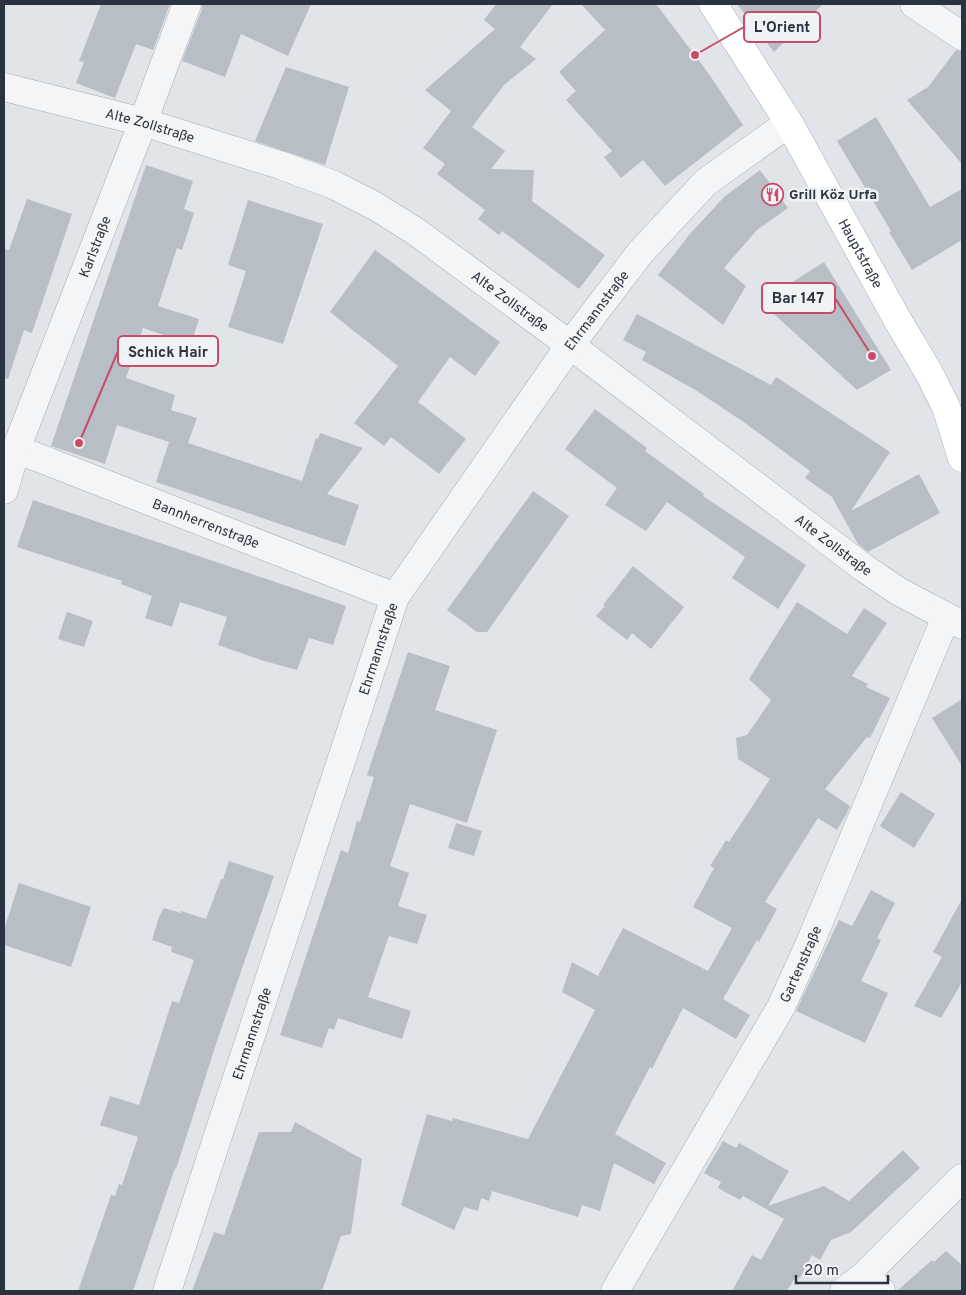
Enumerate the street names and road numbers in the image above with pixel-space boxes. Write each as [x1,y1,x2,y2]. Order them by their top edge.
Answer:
street label: Alte Zollstraße [103,106,196,148]
street label: Karlstraße [76,214,116,280]
street label: Hauptstraße [834,216,885,292]
street label: Alte Zollstraße [467,268,552,336]
street label: Ehrmannstraße [562,268,634,354]
street label: Bannherrenstraße [149,496,262,553]
street label: Alte Zollstraße [791,512,874,581]
street label: Ehrmannstraße [356,601,403,698]
street label: Gartenstraße [777,924,826,1006]
street label: Ehrmannstraße [230,986,276,1082]

